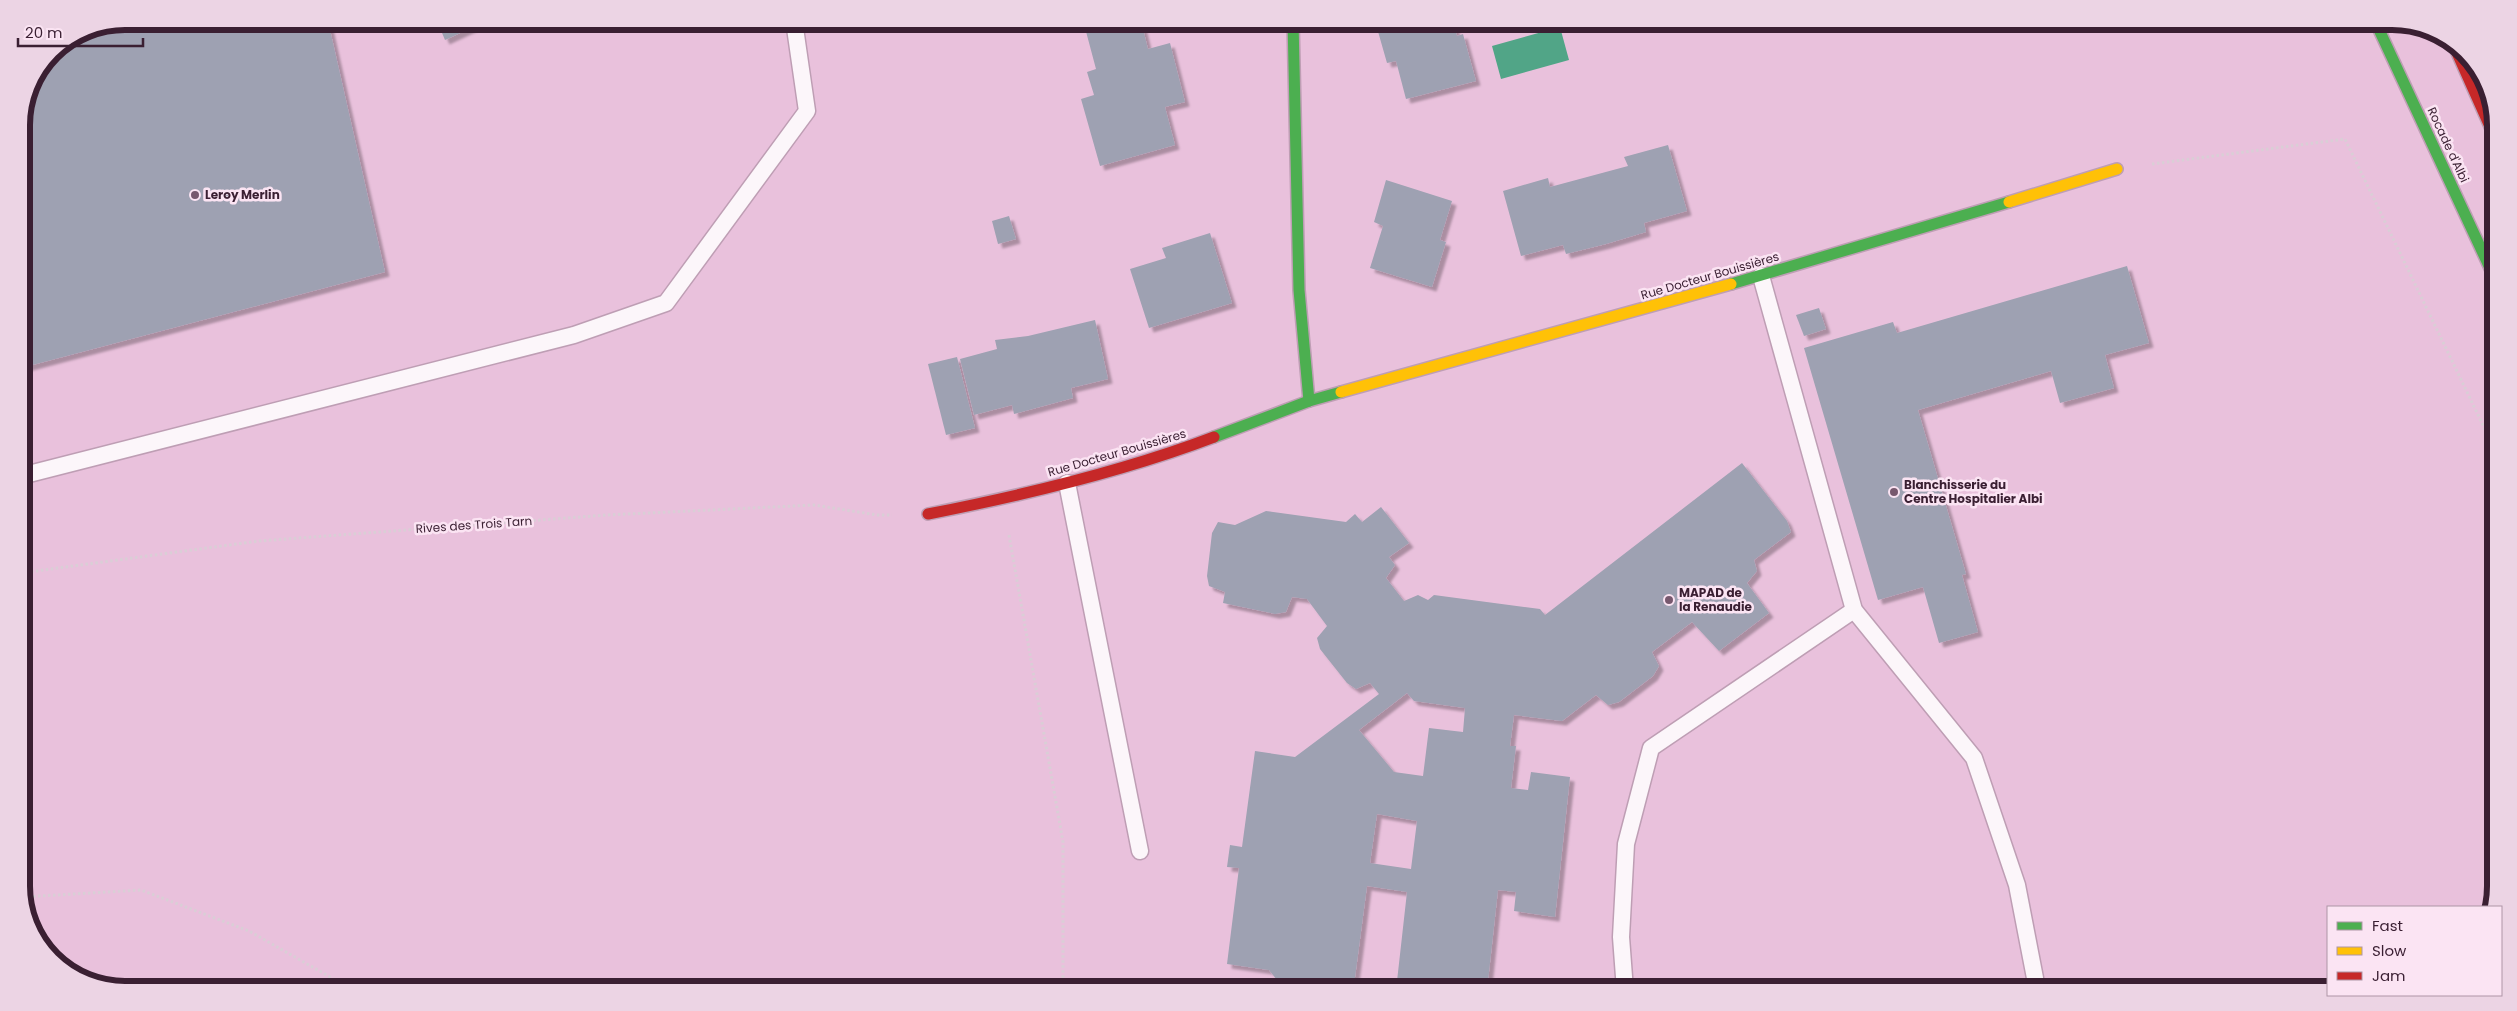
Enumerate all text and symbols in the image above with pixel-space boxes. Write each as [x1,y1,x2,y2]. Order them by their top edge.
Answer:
scale bar [18,15,142,47]
text: 20 m [25,22,63,43]
street label: Rocade d'Albi [2424,104,2473,185]
place label: Leroy Merlin [205,186,280,203]
marker: Leroy Merlin [189,189,201,201]
street label: Rue Docteur Bouissières [1639,248,1781,303]
street label: Rue Docteur Bouissières [1046,425,1188,480]
place label: Blanchisserie du Centre Hospitalier Albi [1904,476,2043,507]
marker: Blanchisserie du Centre Hospitalier Albi [1888,486,1900,498]
street label: Rives des Trois Tarn [415,512,533,537]
place label: MAPAD de la Renaudie [1679,584,1752,615]
marker: MAPAD de la Renaudie [1663,594,1675,606]
legend [2327,906,2502,996]
text: Fast [2372,915,2403,936]
text: Slow [2372,940,2407,961]
text: Jam [2372,965,2406,986]

